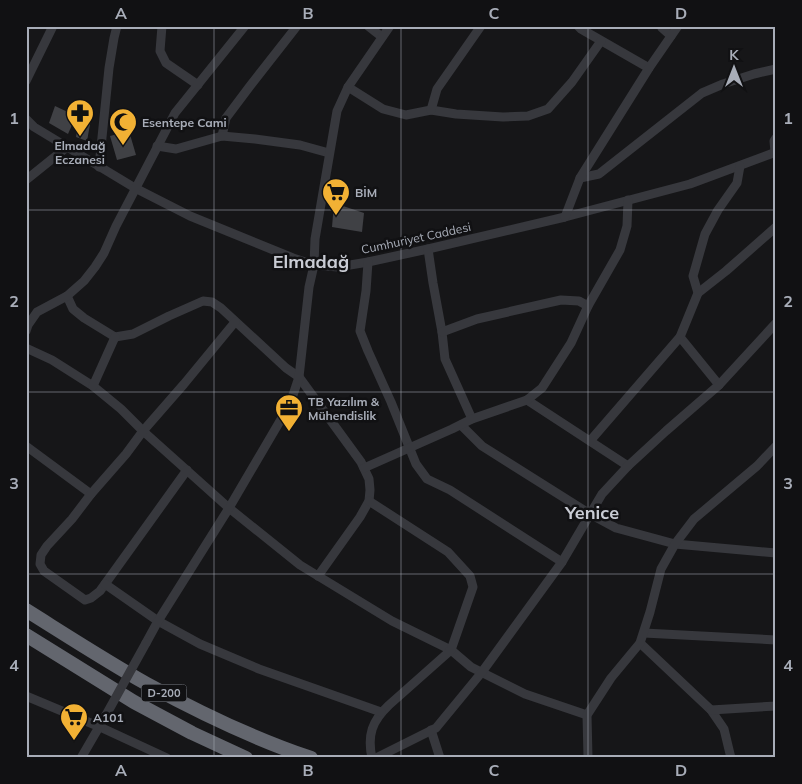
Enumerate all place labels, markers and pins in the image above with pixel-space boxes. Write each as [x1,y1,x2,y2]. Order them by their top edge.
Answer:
pharmacy icon: Elmadağ Eczanesi [65,98,95,137]
mosque icon: Esentepe Cami [108,107,138,146]
place label: Esentepe Cami [142,115,227,130]
place label: Elmadağ Eczanesi [55,138,105,167]
supermarket icon: BİM [321,177,351,216]
place label: BİM [355,185,377,200]
office icon: TB Yazılım & Mühendislik [274,393,304,432]
place label: TB Yazılım & Mühendislik [308,394,380,423]
supermarket icon: A101 [59,702,89,741]
place label: A101 [93,710,124,725]

